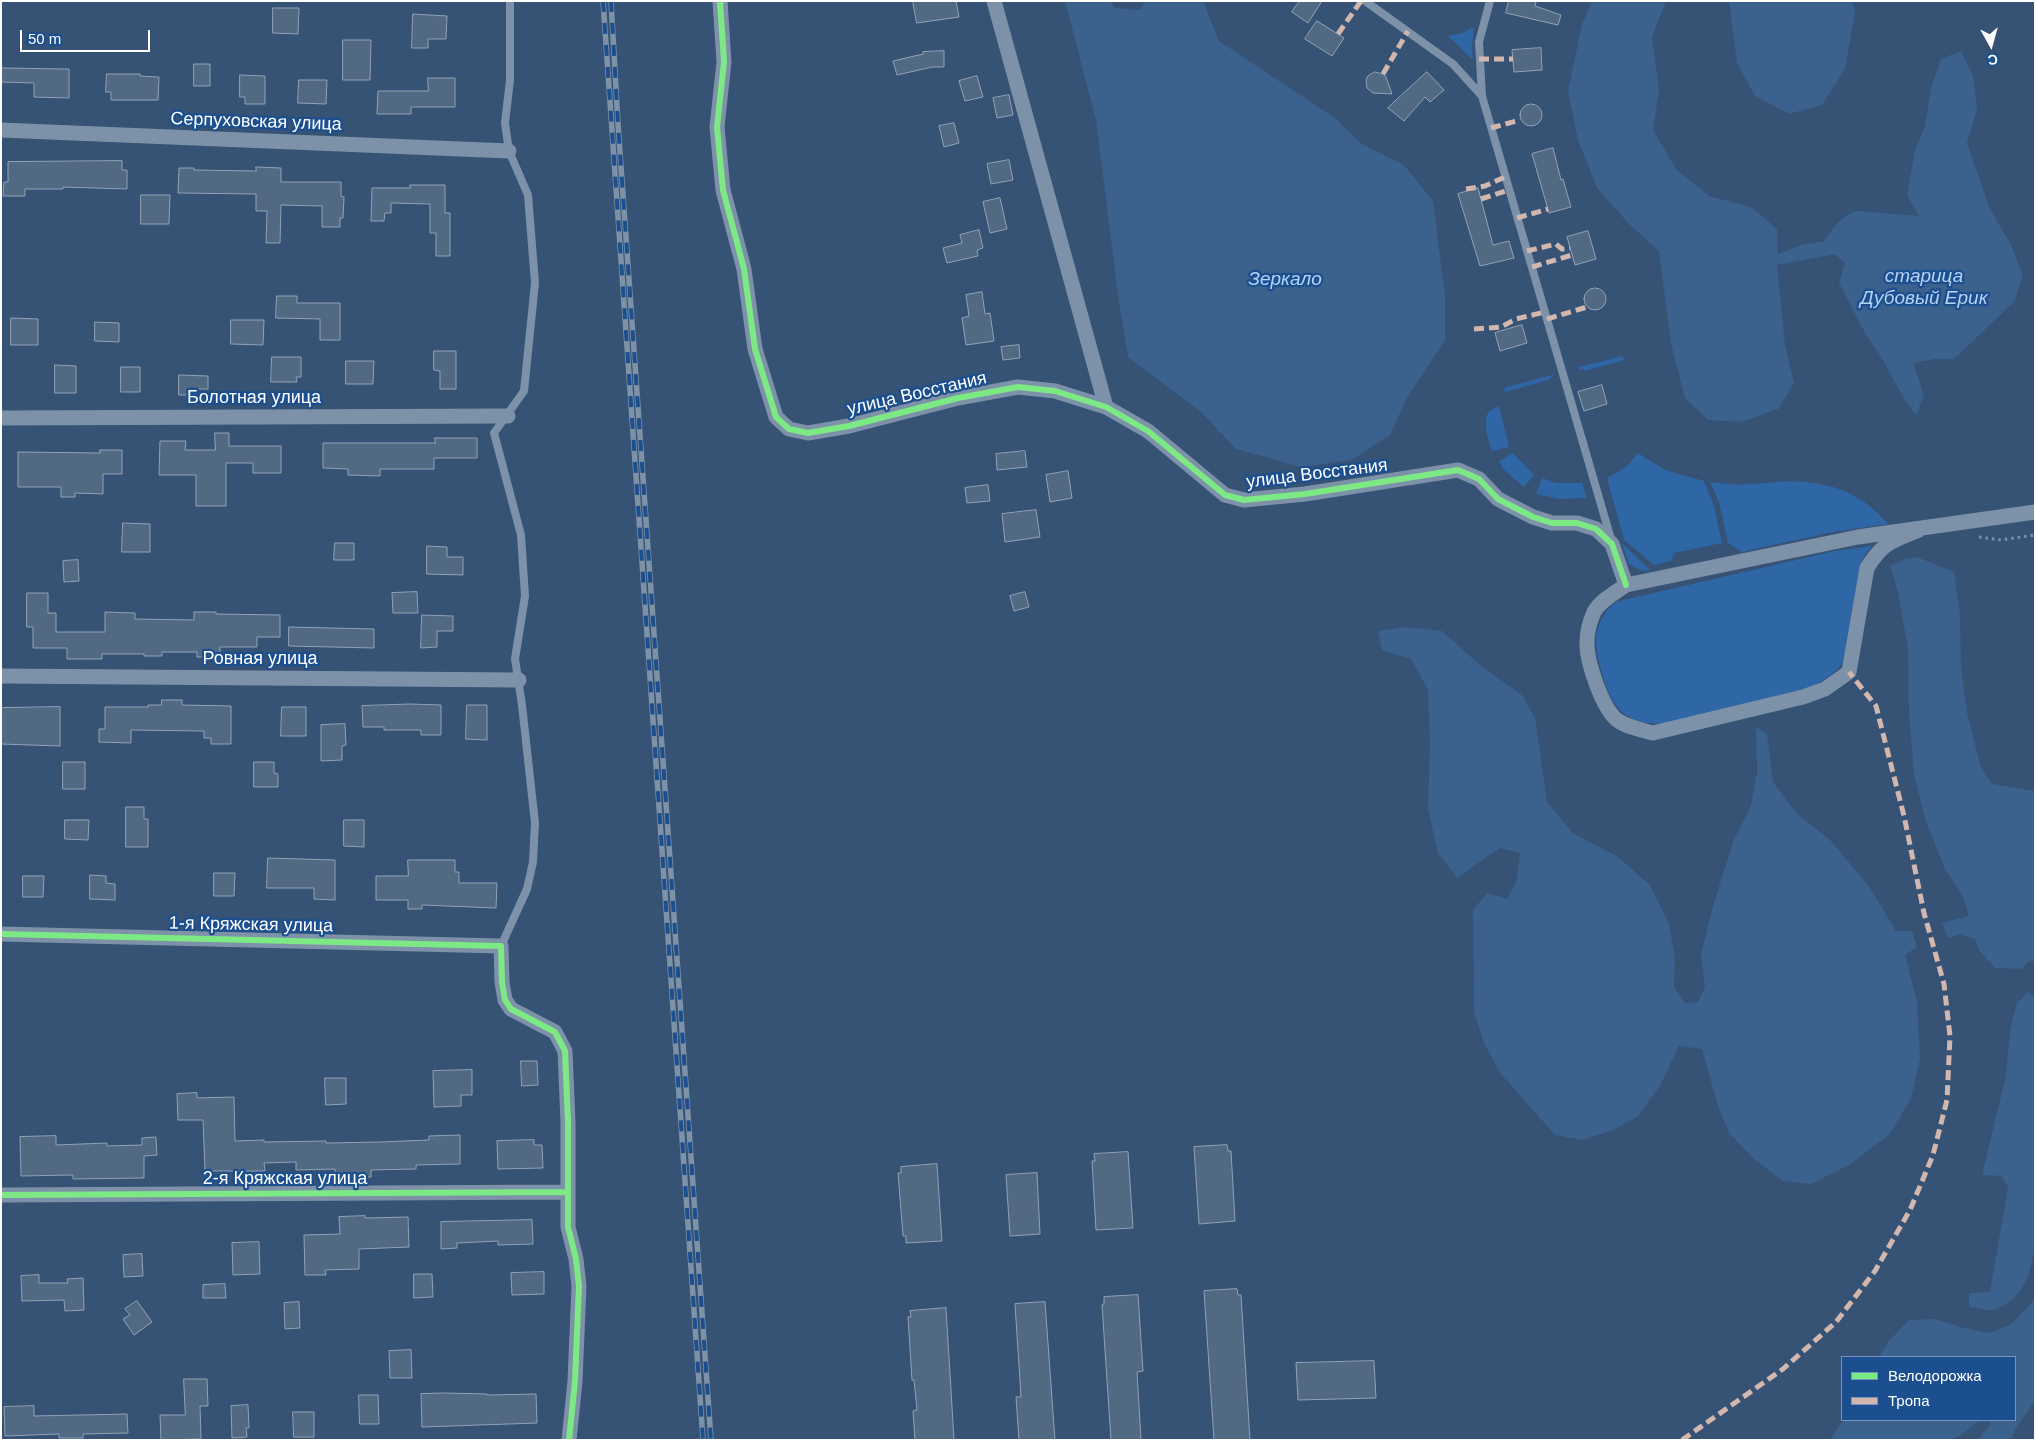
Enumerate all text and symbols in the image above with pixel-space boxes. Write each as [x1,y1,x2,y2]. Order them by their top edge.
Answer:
scale bar [22,20,152,52]
north arrow [1966,20,2016,70]
text: 50 m [28,30,61,47]
text: С [1987,51,1999,68]
street label: Серпуховская улица [170,108,342,136]
water label: старица Дубовый Ерик [1860,266,1988,310]
water label: Зеркало [1248,269,1322,291]
street label: улица Восстания [845,367,989,421]
street label: Болотная улица [187,387,321,409]
street label: улица Восстания [1245,455,1389,493]
street label: Ровная улица [203,648,317,670]
street label: 1-я Кряжская улица [169,913,333,937]
street label: 2-я Кряжская улица [203,1168,367,1190]
legend [1841,1356,2016,1421]
text: Велодорожка [1888,1367,1982,1384]
text: Тропа [1888,1392,1929,1409]

